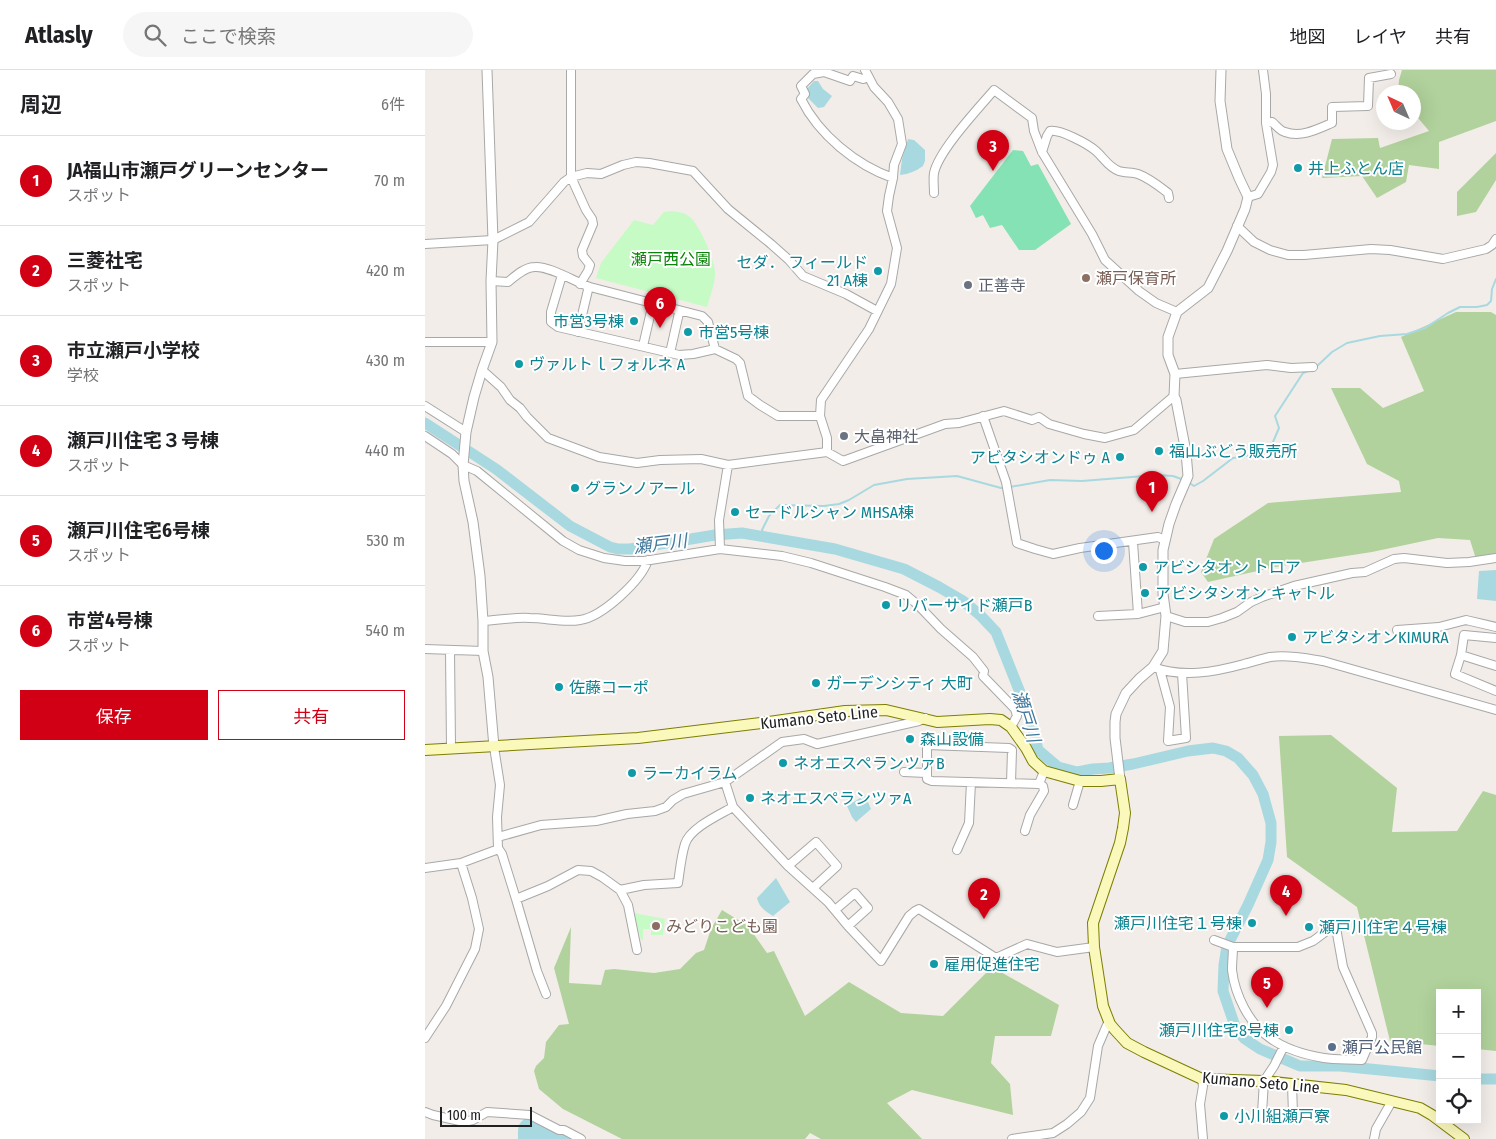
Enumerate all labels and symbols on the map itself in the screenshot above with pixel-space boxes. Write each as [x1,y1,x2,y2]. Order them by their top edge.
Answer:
north arrow [1376,85,1421,130]
pin: 3 [977,130,1009,171]
place label: 井上ふとん店 [1308,159,1404,178]
marker: 井上ふとん店 [1292,162,1304,174]
park label: 瀬戸西公園 [631,250,711,269]
place label: セダ． フィールド 21 A棟 [737,253,868,290]
marker: セダ． フィールド 21 A棟 [872,265,884,277]
place label: 瀬戸保育所 [1096,269,1176,288]
marker: 瀬戸保育所 [1080,272,1092,284]
place label: 正善寺 [978,276,1026,295]
marker: 正善寺 [962,279,974,291]
pin: 6 [644,287,676,328]
place label: 市営3号棟 [553,312,624,331]
marker: 市営3号棟 [628,315,640,327]
place label: 市営5号棟 [698,323,769,342]
marker: 市営5号棟 [682,326,694,338]
place label: ヴァルトｌフォルネ A [529,355,686,374]
marker: ヴァルトｌフォルネ A [513,358,525,370]
place label: 大畠神社 [854,427,918,446]
marker: 大畠神社 [838,430,850,442]
place label: 福山ぶどう販売所 [1169,442,1297,461]
marker: 福山ぶどう販売所 [1153,445,1165,457]
place label: アビタシオンドゥ A [970,448,1111,467]
marker: アビタシオンドゥ A [1114,451,1126,463]
pin: 1 [1136,471,1168,512]
place label: グランノアール [585,479,695,498]
marker: グランノアール [569,482,581,494]
place label: セードルシャン MHSA棟 [745,503,914,522]
marker: セードルシャン MHSA棟 [729,506,741,518]
water label: 瀬戸川 [632,530,690,558]
your location [1091,538,1117,564]
place label: アビシタオン トロア [1153,558,1301,577]
marker: アビシタオン トロア [1137,561,1149,573]
place label: アビシタシオン キャトル [1155,584,1335,603]
marker: アビシタシオン キャトル [1139,587,1151,599]
place label: リバーサイド瀬戸B [896,596,1033,615]
marker: リバーサイド瀬戸B [880,599,892,611]
place label: アビタシオンKIMURA [1302,628,1449,647]
marker: アビタシオンKIMURA [1286,631,1298,643]
place label: ガーデンシティ 大町 [826,674,973,693]
marker: ガーデンシティ 大町 [810,677,822,689]
place label: 佐藤コーポ [569,678,649,697]
marker: 佐藤コーポ [553,681,565,693]
water label: 瀬戸川 [1007,687,1045,747]
street label: Kumano Seto Line [759,702,879,733]
place label: 森山設備 [920,730,984,749]
marker: 森山設備 [904,733,916,745]
place label: ネオエスペランツァB [793,754,945,773]
marker: ネオエスペランツァB [777,757,789,769]
place label: ラーカイラム [642,764,738,783]
marker: ラーカイラム [626,767,638,779]
place label: ネオエスペランツァA [760,789,912,808]
marker: ネオエスペランツァA [744,792,756,804]
pin: 4 [1270,875,1302,916]
pin: 2 [968,878,1000,919]
place label: 瀬戸川住宅１号棟 [1114,914,1242,933]
place label: みどりこども園 [666,917,778,936]
marker: 瀬戸川住宅１号棟 [1246,917,1258,929]
place label: 瀬戸川住宅４号棟 [1319,918,1447,937]
marker: みどりこども園 [650,920,662,932]
marker: 瀬戸川住宅４号棟 [1303,921,1315,933]
place label: 雇用促進住宅 [944,955,1040,974]
marker: 雇用促進住宅 [928,958,940,970]
pin: 5 [1251,967,1283,1008]
place label: 瀬戸川住宅8号棟 [1159,1021,1279,1040]
marker: 瀬戸川住宅8号棟 [1283,1024,1295,1036]
place label: 瀬戸公民館 [1342,1038,1422,1057]
marker: 瀬戸公民館 [1326,1041,1338,1053]
street label: Kumano Seto Line [1201,1068,1321,1097]
scale bar [440,1104,533,1127]
place label: 小川組瀬戸寮 [1234,1107,1330,1126]
marker: 小川組瀬戸寮 [1218,1110,1230,1122]

